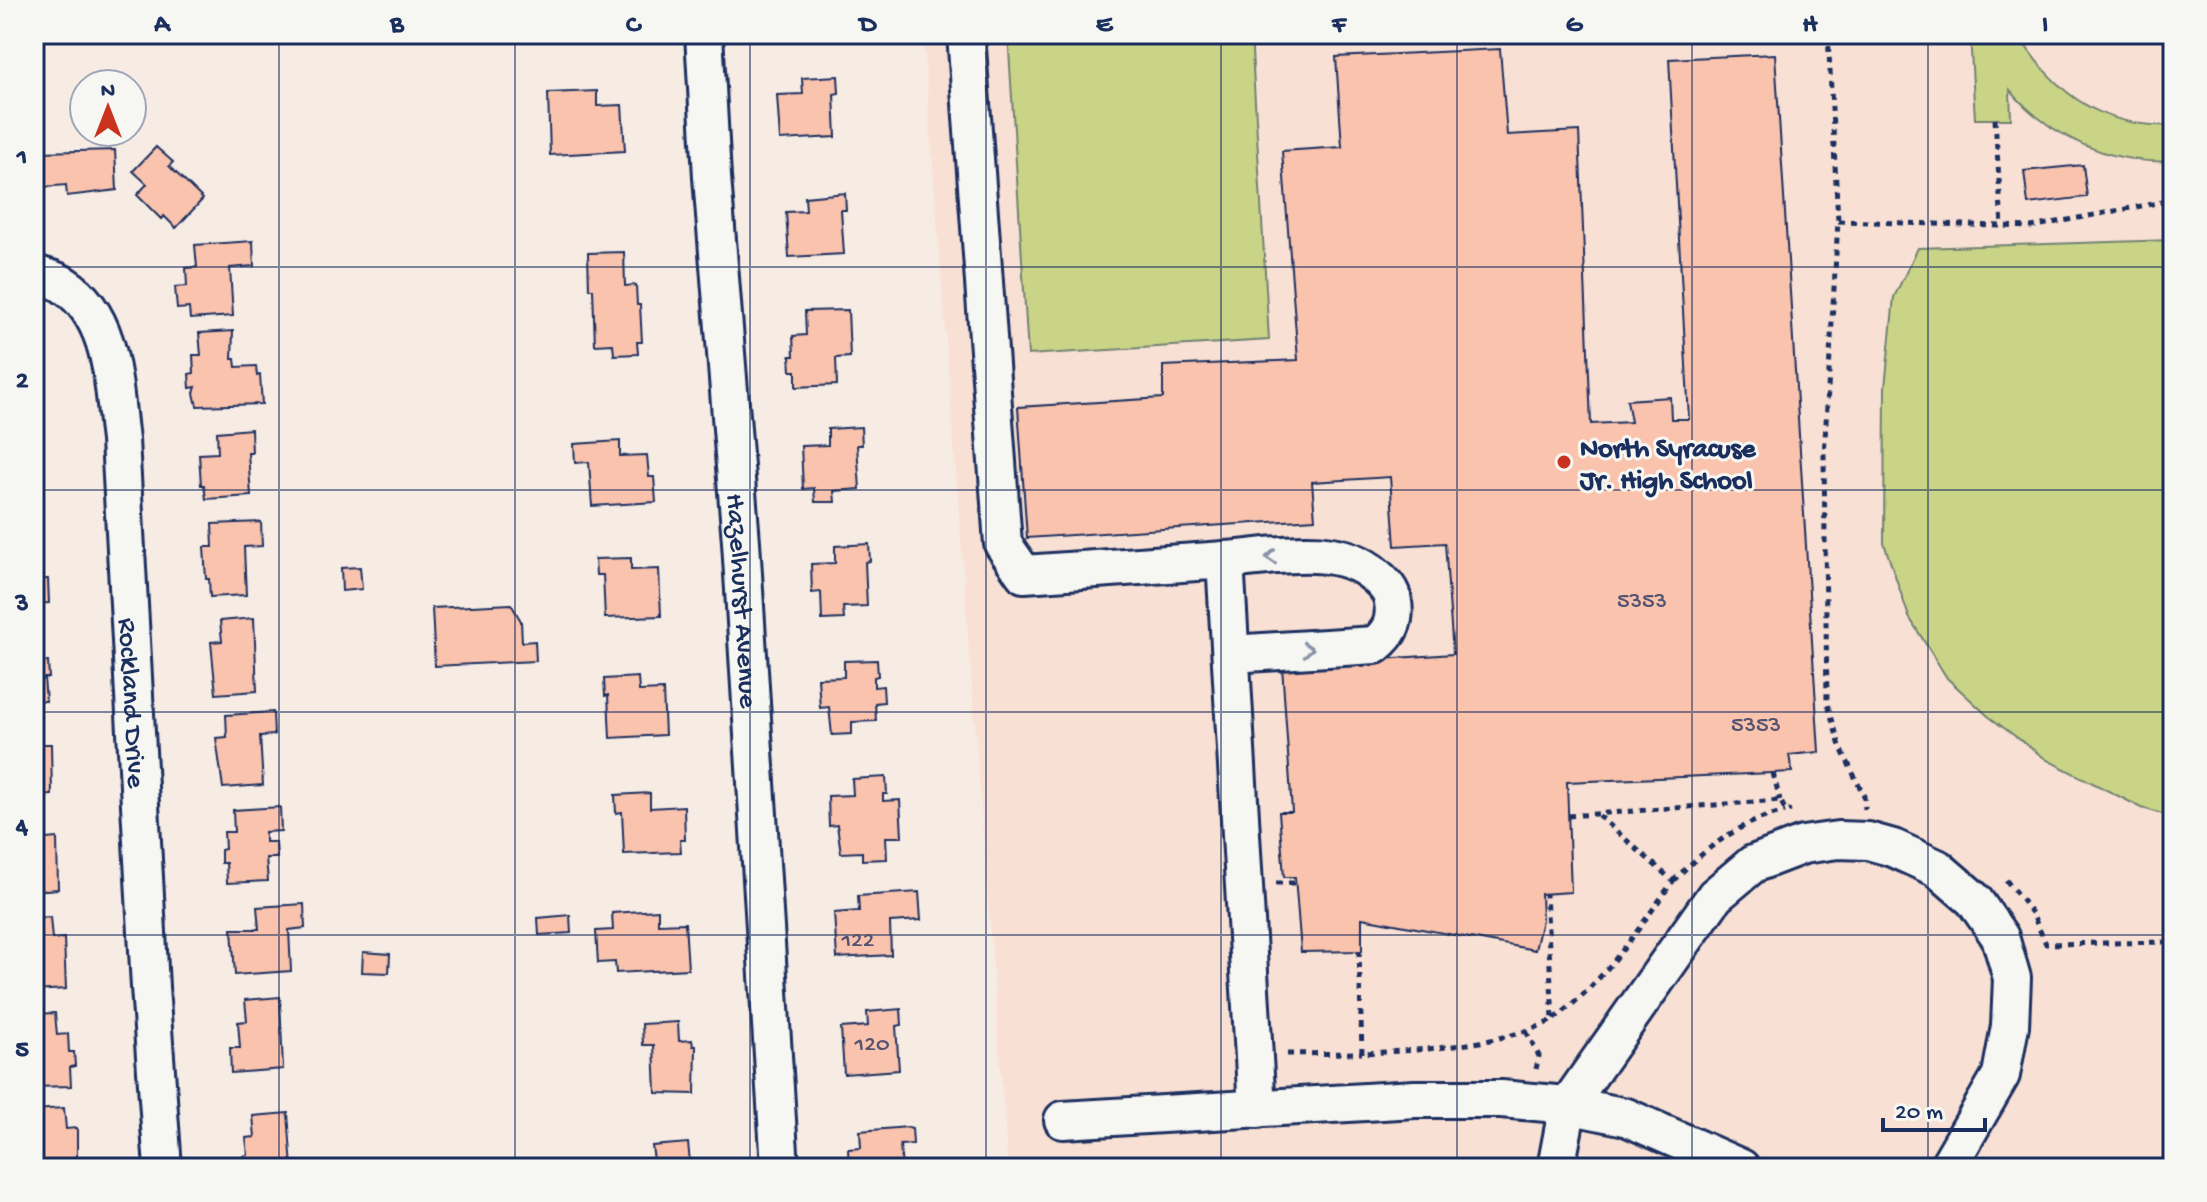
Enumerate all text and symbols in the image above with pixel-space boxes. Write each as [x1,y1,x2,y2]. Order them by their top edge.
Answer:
text: A [153,11,171,42]
text: B [389,11,405,42]
text: C [626,11,643,42]
text: D [858,11,878,42]
text: E [1096,11,1114,42]
text: F [1331,11,1347,42]
text: G [1566,11,1584,42]
text: H [1803,11,1819,42]
text: I [2042,11,2048,42]
north arrow [68,68,148,148]
text: N [101,79,115,105]
text: 1 [16,144,27,175]
text: 2 [16,367,29,398]
place label: North Syracuse Jr. High School [1579,434,1757,499]
marker: North Syracuse Jr. High School [1555,453,1573,471]
street label: Hazelhurst Avenue [716,492,763,710]
one-way arrow [1264,548,1277,565]
house number: 5353 [1617,588,1667,617]
text: 3 [14,590,29,621]
street label: Rockland Drive [109,617,151,789]
one-way arrow [1302,641,1315,658]
house number: 5353 [1731,712,1781,741]
text: 4 [15,813,29,844]
house number: 122 [840,927,875,956]
house number: 120 [853,1031,890,1060]
text: 5 [15,1036,29,1067]
scale bar [1883,1082,1985,1132]
text: 20 m [1895,1099,1943,1128]

